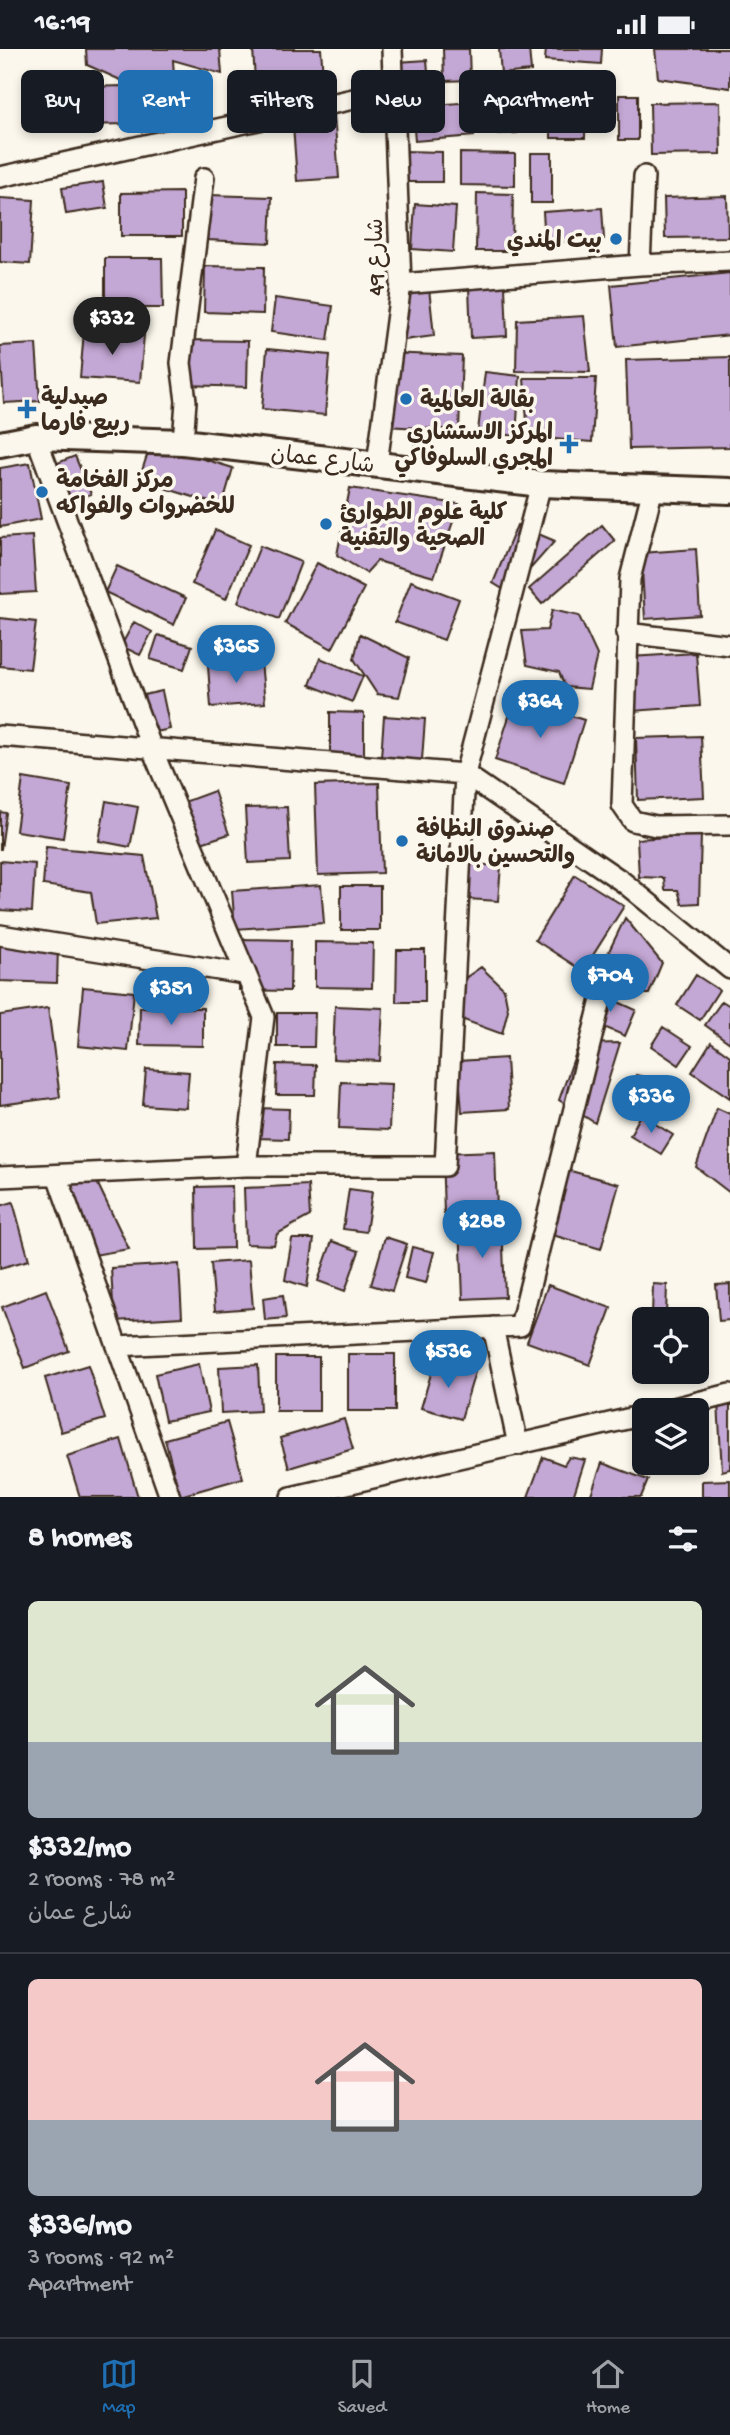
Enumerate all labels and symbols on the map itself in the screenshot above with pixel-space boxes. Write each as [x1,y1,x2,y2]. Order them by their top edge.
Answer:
street label: شارع 49 [364,218,391,296]
place label: بيت المندي [507,229,602,257]
marker: بيت المندي [608,231,624,247]
pin: $332 [71,297,153,357]
place label: صيدلية ربيع فارما [41,385,130,439]
place label: بقالة العالمية [420,388,535,416]
marker: بقالة العالمية [398,391,414,407]
marker: صيدلية ربيع فارما [19,401,35,417]
place label: المركز الاستشاري المجري السلوفاكي [395,421,553,478]
marker: المركز الاستشاري المجري السلوفاكي [559,434,579,454]
street label: شارع عمان [269,442,376,481]
place label: مركز الفخامة للخضروات والفواكه [56,468,235,522]
marker: مركز الفخامة للخضروات والفواكه [34,484,50,500]
place label: كلية علوم الطوارئ الصحية والتقنية [340,500,508,554]
marker: كلية علوم الطوارئ الصحية والتقنية [318,516,334,532]
pin: $365 [195,625,277,685]
pin: $364 [499,681,581,740]
place label: صندوق النظافة والتحسين بالامانة [416,816,575,871]
marker: صندوق النظافة والتحسين بالامانة [394,833,410,849]
pin: $704 [569,955,651,1014]
pin: $351 [130,967,212,1027]
pin: $336 [610,1075,692,1135]
pin: $288 [441,1201,523,1260]
pin: $536 [407,1331,489,1390]

